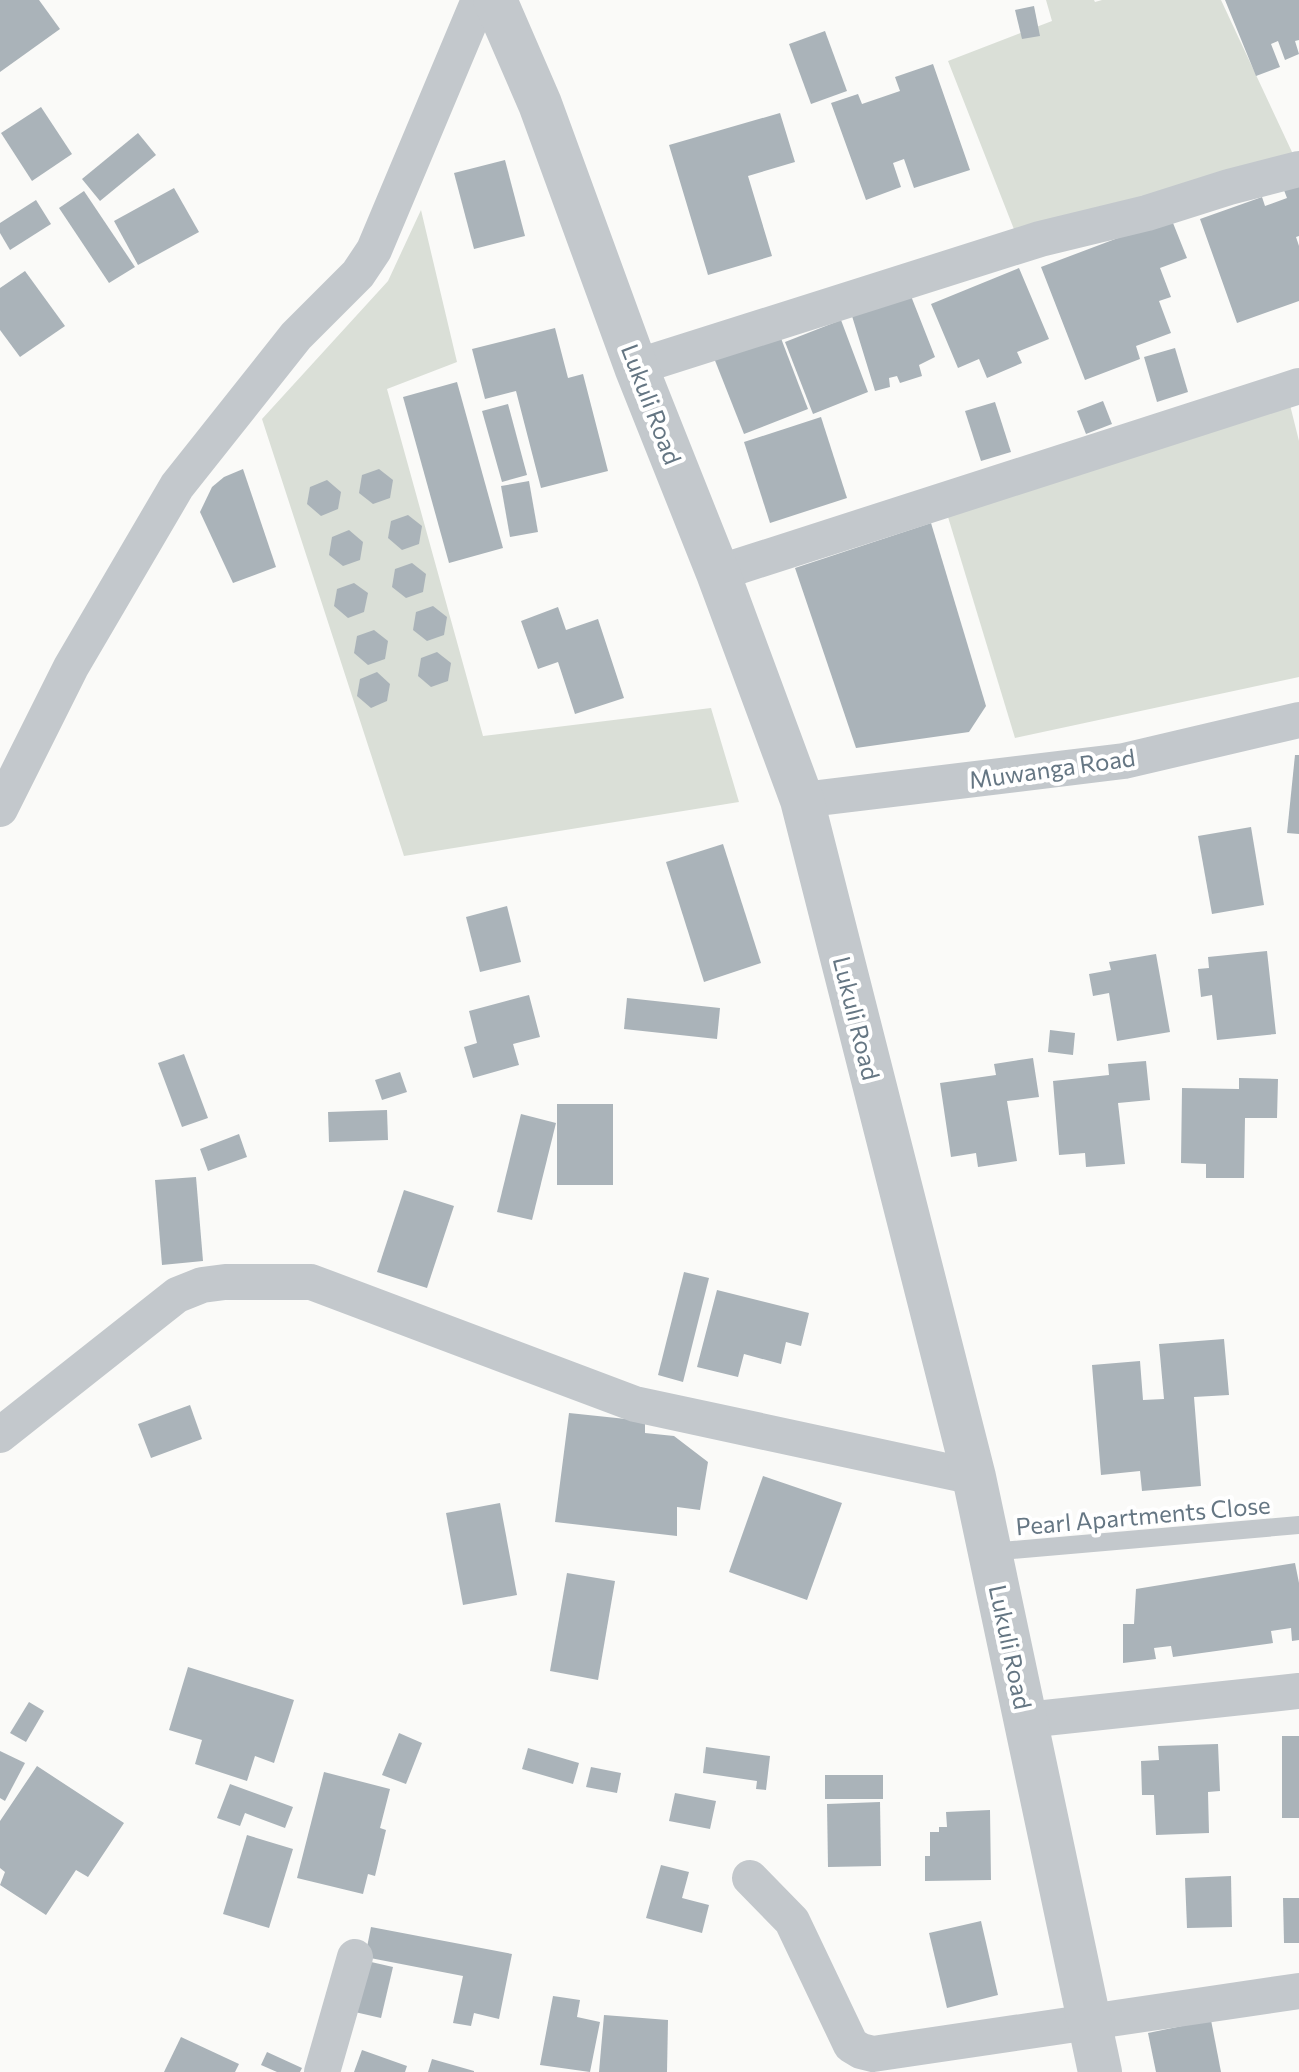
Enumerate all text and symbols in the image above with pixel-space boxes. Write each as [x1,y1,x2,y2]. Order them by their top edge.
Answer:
street label: Lukuli Road [616,340,688,468]
street label: Muwanga Road [967,742,1137,794]
street label: Lukuli Road [828,953,886,1083]
street label: Pearl Apartments Close [1014,1489,1272,1541]
street label: Lukuli Road [984,1582,1038,1712]

